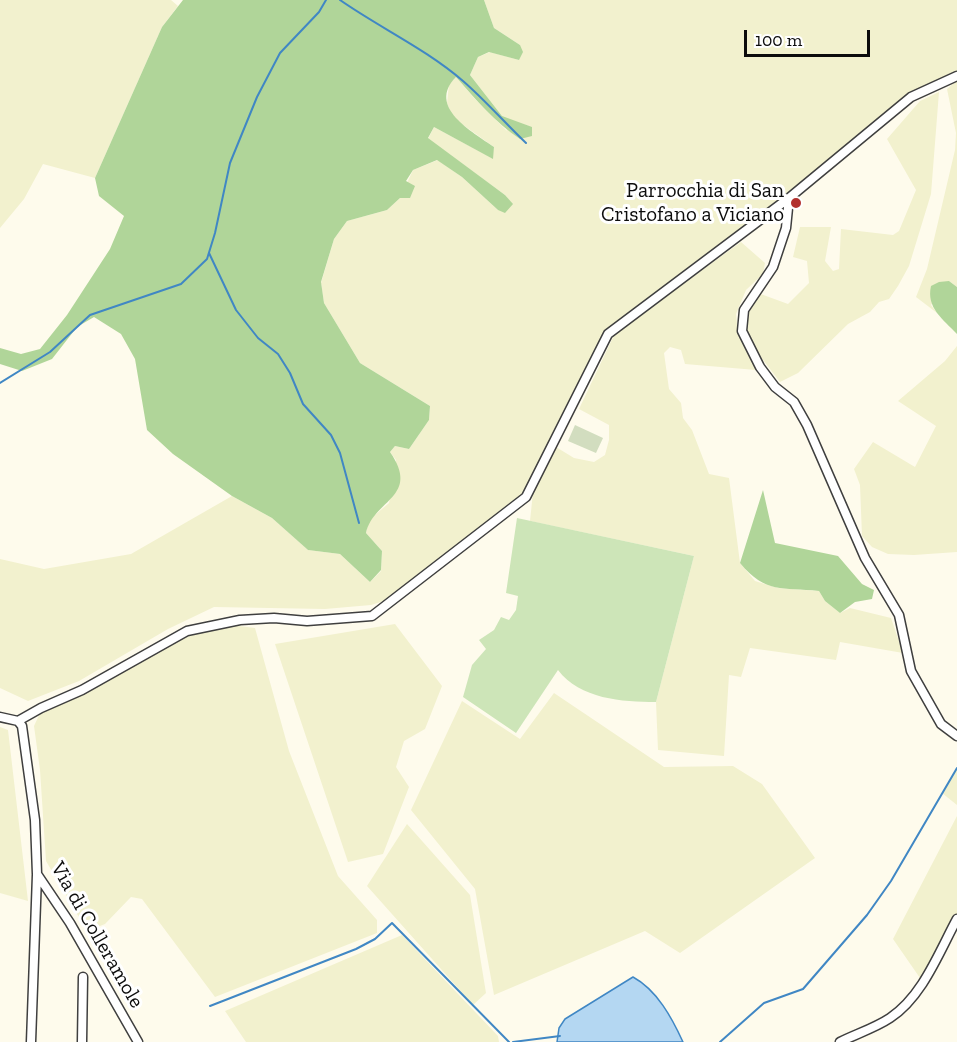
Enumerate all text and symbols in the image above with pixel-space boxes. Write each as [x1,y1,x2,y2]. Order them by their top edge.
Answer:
scale bar [747,18,873,56]
text: 100 m [755,29,802,51]
place label: Parrocchia di San Cristofano a Viciano [601,178,784,228]
marker: Parrocchia di San Cristofano a Viciano [789,196,803,210]
street label: Via di Colleramole [45,857,149,1013]

